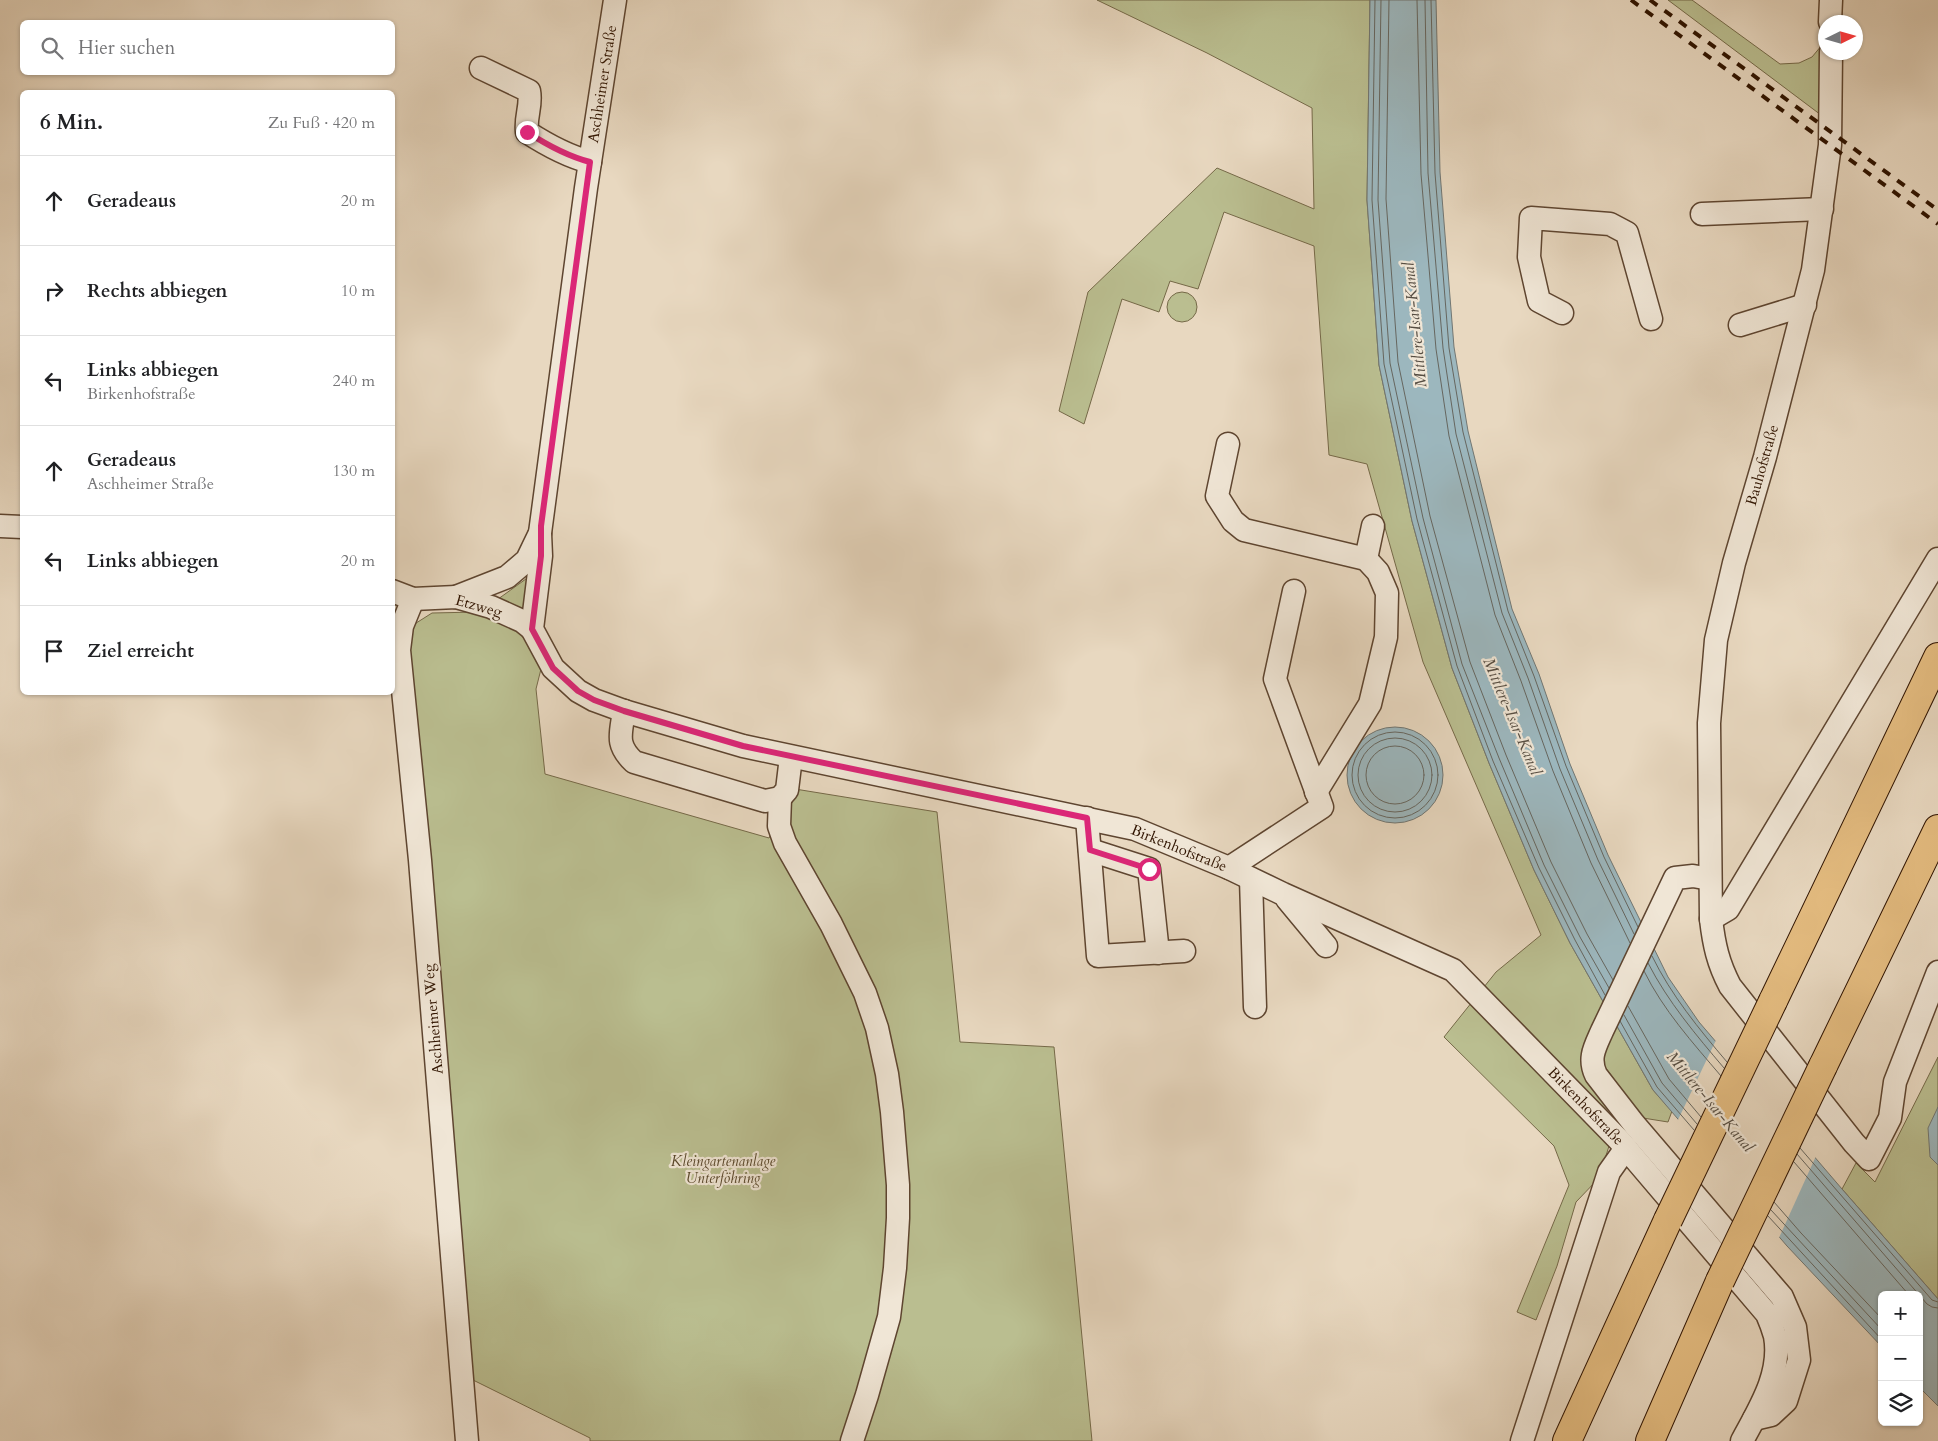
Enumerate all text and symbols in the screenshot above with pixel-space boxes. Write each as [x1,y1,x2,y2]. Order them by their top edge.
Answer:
north arrow [1818,15,1863,60]
search box [20,20,395,75]
street label: Aschheimer Straße [583,23,621,144]
icon: search [38,34,66,62]
text: Hier suchen [78,35,175,61]
text: 6 Min. [40,108,103,137]
text: Zu Fuß · 420 m [268,112,375,134]
route end [516,121,539,144]
icon: ahead [40,187,68,215]
text: Geradeaus [87,188,176,214]
text: 20 m [341,190,375,212]
water label: Mittlere-Isar-Kanal [1397,261,1433,389]
icon: right [40,277,68,305]
text: Rechts abbiegen [87,278,228,304]
text: 10 m [341,280,375,302]
text: Links abbiegen [87,357,219,383]
icon: left [40,367,68,395]
text: 240 m [333,370,375,392]
text: Birkenhofstraße [87,383,195,405]
street label: Bauhofstraße [1741,422,1783,508]
text: Geradeaus [87,447,176,473]
icon: ahead [40,457,68,485]
text: 130 m [333,460,375,482]
text: Aschheimer Straße [87,473,214,495]
icon: left [40,547,68,575]
text: Links abbiegen [87,548,219,574]
text: 20 m [341,550,375,572]
street label: Etzweg [453,590,505,622]
icon: arrive [40,637,68,665]
text: Ziel erreicht [87,638,194,664]
water label: Mittlere-Isar-Kanal [1477,654,1547,779]
street label: Birkenhofstraße [1128,820,1230,876]
route start [1138,858,1161,881]
street label: Aschheimer Weg [418,962,448,1075]
water label: Mittlere-Isar-Kanal [1661,1046,1760,1157]
street label: Birkenhofstraße [1544,1063,1629,1150]
park label: Kleingartenanlage Unterföhring [671,1151,775,1188]
map controls [1878,1291,1923,1426]
button: + [1878,1291,1923,1336]
button: − [1878,1336,1923,1381]
button: layers [1878,1381,1923,1426]

